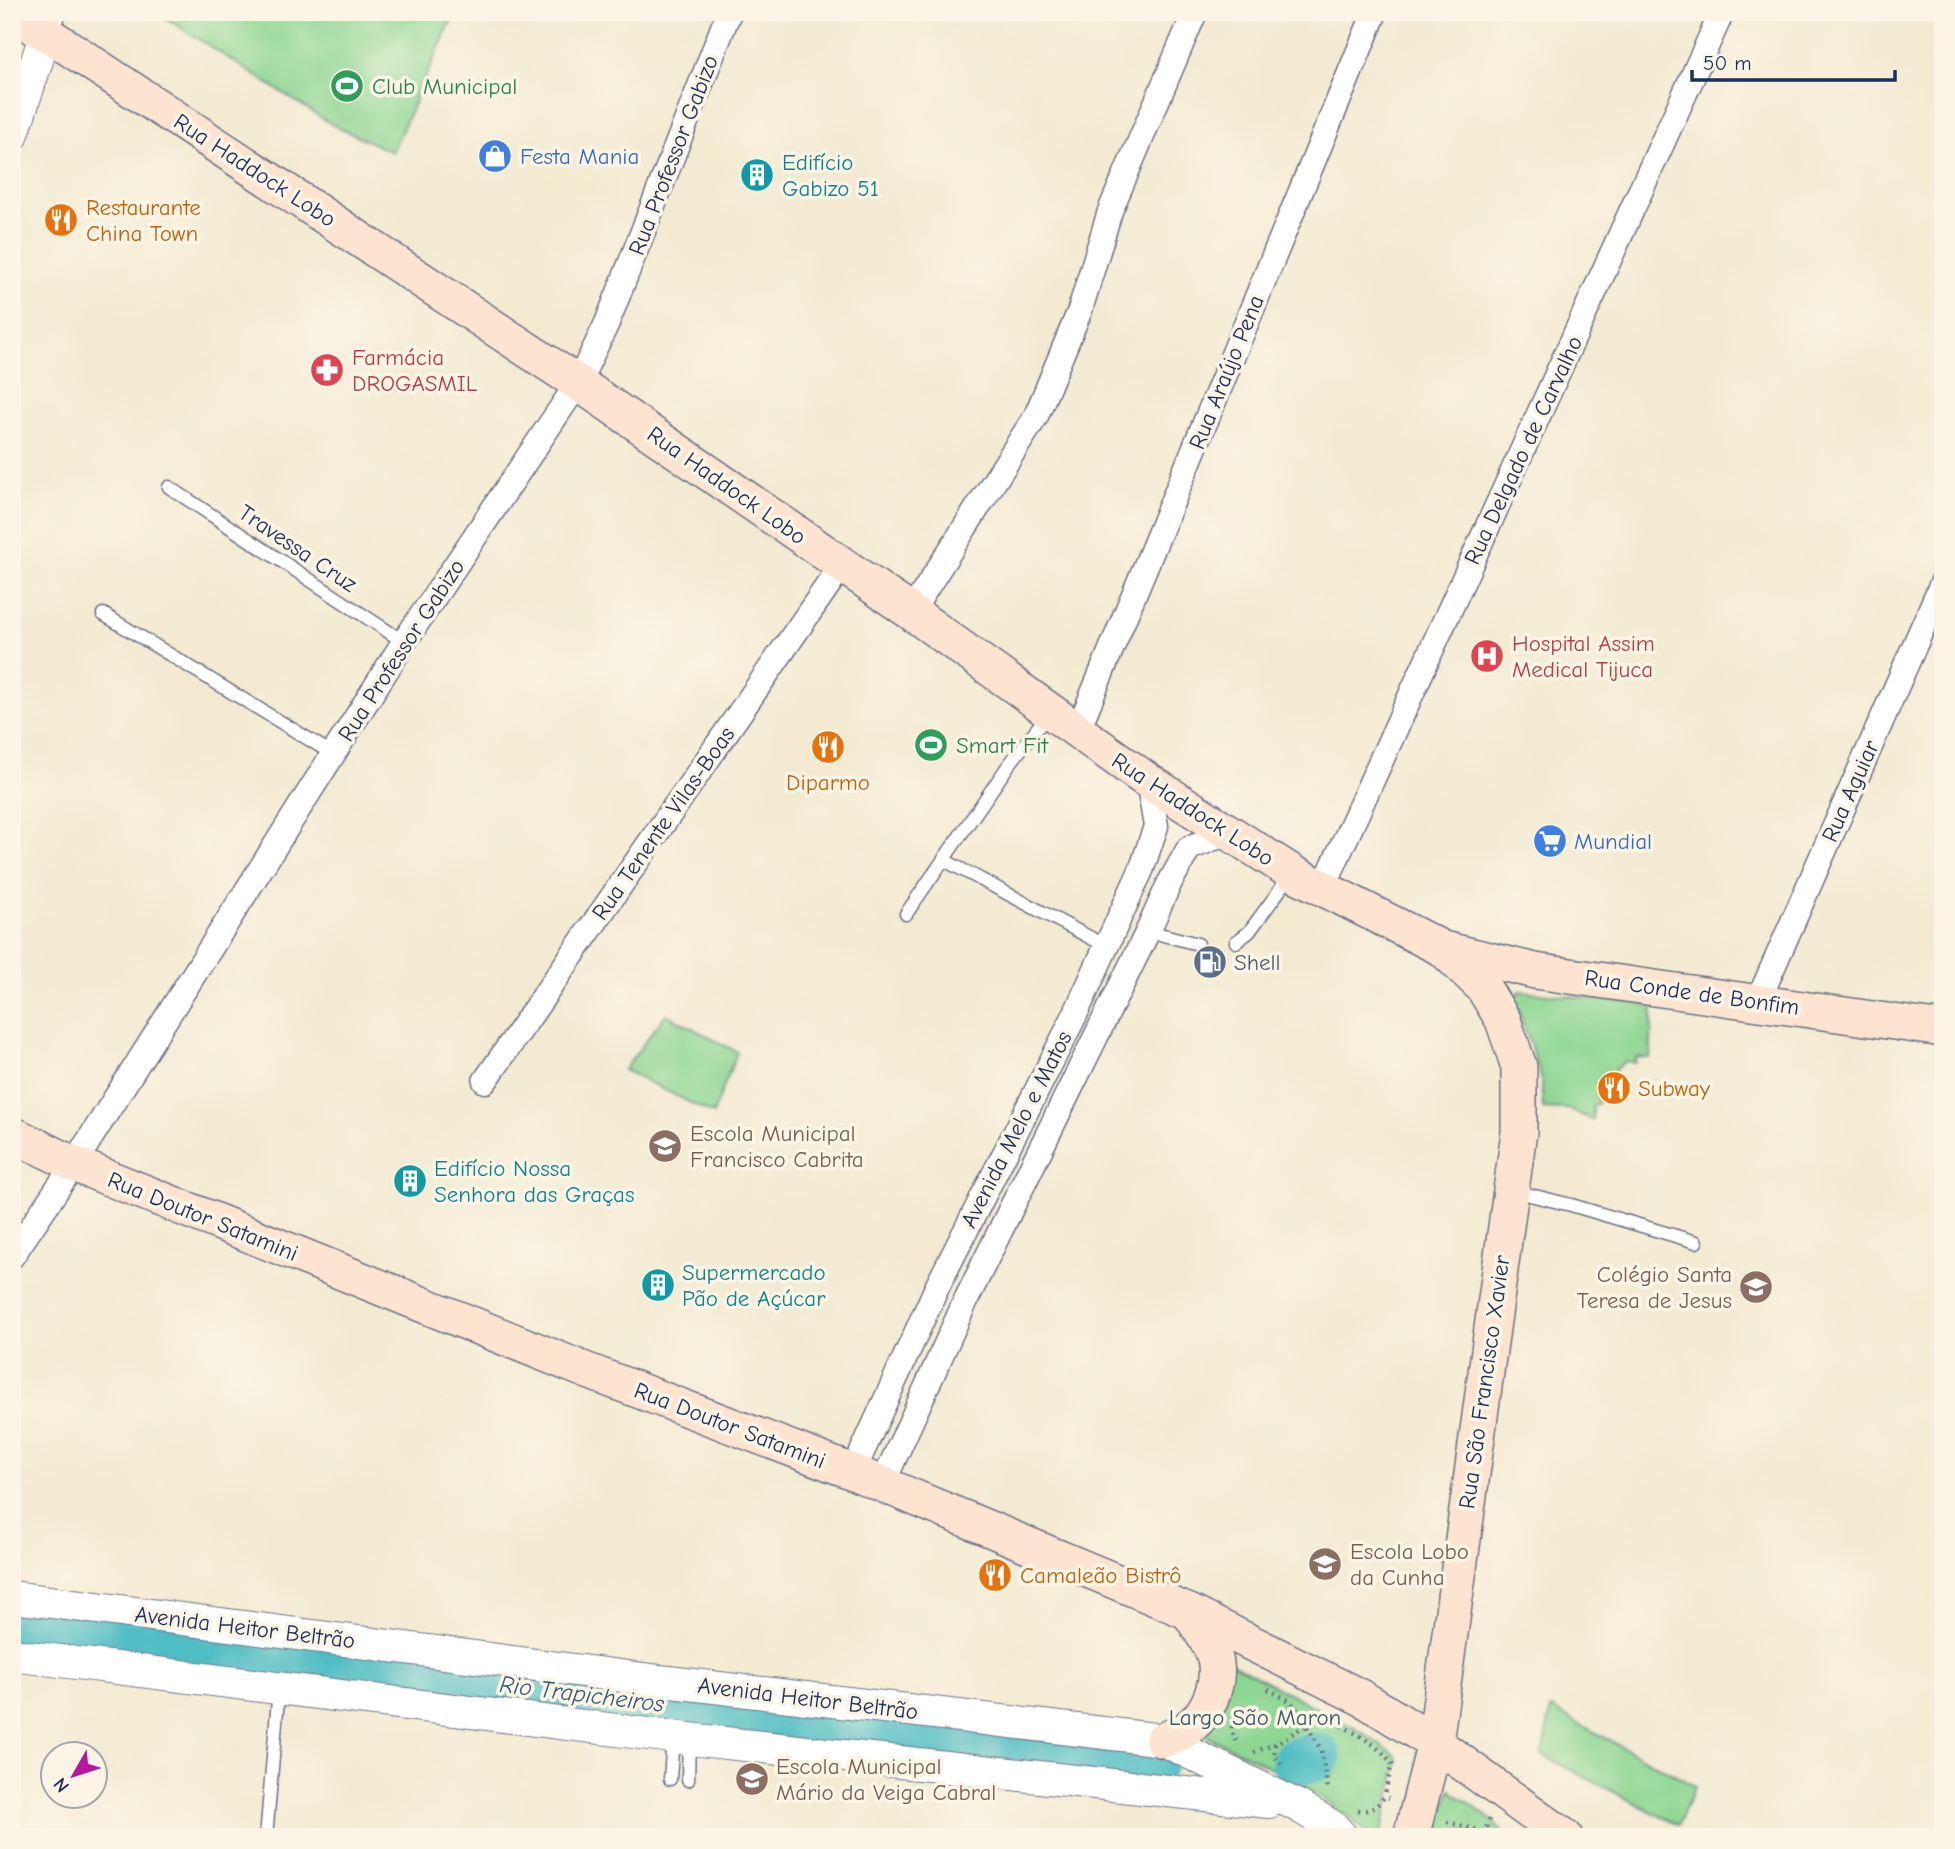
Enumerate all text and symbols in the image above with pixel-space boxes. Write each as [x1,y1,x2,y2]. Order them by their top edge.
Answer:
scale bar [1692,38,1896,82]
street label: Rua Professor Gabizo [623,51,724,259]
text: 50 m [1703,51,1752,75]
sports icon: Club Municipal [328,67,366,105]
place label: Club Municipal [372,73,517,100]
street label: Rua Haddock Lobo [169,108,341,233]
shop icon: Festa Mania [476,137,514,175]
place label: Festa Mania [520,143,639,170]
place label: Edifício Gabizo 51 [782,149,879,202]
building icon: Edifício Gabizo 51 [738,156,776,194]
place label: Restaurante China Town [86,194,201,247]
restaurant icon: Restaurante China Town [42,201,80,239]
street label: Rua Araújo Pena [1183,291,1270,453]
street label: Rua Delgado de Carvalho [1459,332,1588,569]
place label: Farmácia DROGASMIL [352,344,478,397]
pharmacy icon: Farmácia DROGASMIL [308,351,346,389]
street label: Rua Haddock Lobo [642,421,811,550]
street label: Travessa Cruz [233,499,362,598]
street label: Rua Professor Gabizo [332,554,470,746]
place label: Hospital Assim Medical Tijuca [1512,630,1655,683]
hospital icon: Hospital Assim Medical Tijuca [1468,637,1506,675]
street label: Rua Tenente Vilas-Boas [586,721,740,925]
sports icon: Smart Fit [912,726,950,764]
restaurant icon: Diparmo [809,728,847,766]
place label: Smart Fit [956,732,1049,759]
street label: Rua Aguiar [1816,735,1885,846]
street label: Rua Haddock Lobo [1107,747,1279,872]
place label: Diparmo [786,769,870,796]
supermarket icon: Mundial [1531,822,1569,860]
place label: Mundial [1574,828,1652,855]
fuel station icon: Shell [1191,943,1229,981]
place label: Shell [1234,949,1281,976]
street label: Rua Conde de Bonfim [1583,964,1801,1021]
street label: Avenida Melo e Matos [955,1026,1078,1232]
restaurant icon: Subway [1595,1069,1633,1107]
place label: Subway [1638,1075,1711,1102]
place label: Escola Municipal Francisco Cabrita [690,1120,864,1173]
school or university icon: Escola Municipal Francisco Cabrita [646,1127,684,1165]
place label: Edifício Nossa Senhora das Graças [434,1155,635,1208]
building icon: Edifício Nossa Senhora das Graças [391,1162,429,1200]
street label: Rua Doutor Satamini [104,1166,302,1267]
street label: Rua São Francisco Xavier [1453,1253,1516,1511]
place label: Supermercado Pão de Açúcar [682,1259,826,1312]
place label: Colégio Santa Teresa de Jesus [1577,1261,1732,1314]
building icon: Supermercado Pão de Açúcar [639,1266,677,1304]
school or university icon: Colégio Santa Teresa de Jesus [1737,1268,1775,1306]
street label: Rua Doutor Satamini [630,1377,829,1474]
place label: Escola Lobo da Cunha [1350,1538,1469,1591]
school or university icon: Escola Lobo da Cunha [1306,1545,1344,1583]
restaurant icon: Camaleão Bistrô [976,1556,1014,1594]
place label: Camaleão Bistrô [1020,1562,1181,1589]
street label: Avenida Heitor Beltrão [133,1601,357,1654]
water label: Rio Trapicheiros [498,1670,666,1718]
street label: Avenida Heitor Beltrão [696,1672,920,1725]
park label: Largo São Maron [1169,1704,1341,1731]
north arrow [38,1741,108,1811]
place label: Escola Municipal Mário da Veiga Cabral [776,1753,996,1806]
school or university icon: Escola Municipal Mário da Veiga Cabral [733,1760,771,1798]
text: N [49,1773,74,1797]

